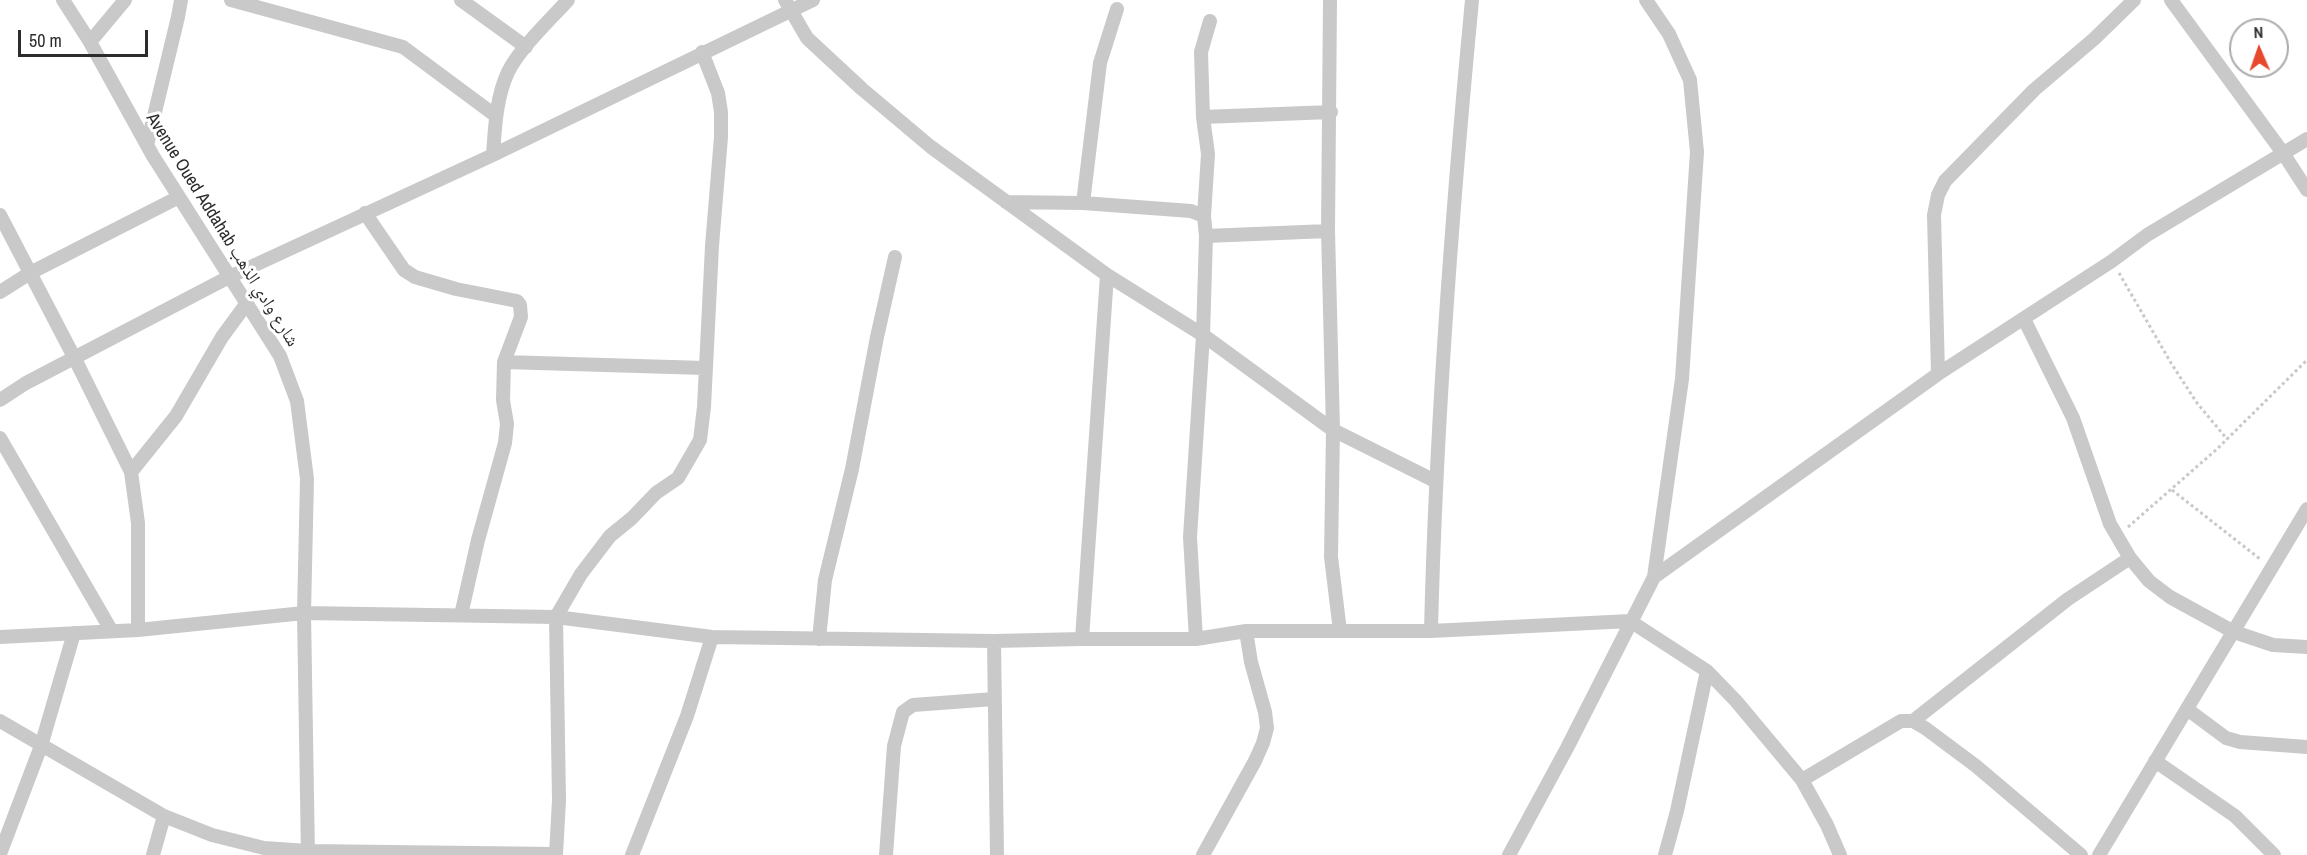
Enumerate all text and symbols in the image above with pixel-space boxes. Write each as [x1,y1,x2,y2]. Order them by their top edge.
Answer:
scale bar [21,18,152,56]
north arrow [2229,18,2289,78]
text: N [2253,21,2264,43]
text: 50 m [29,28,62,53]
street label: Avenue Oued Addahab شارع وادي الذهب [141,109,303,351]

